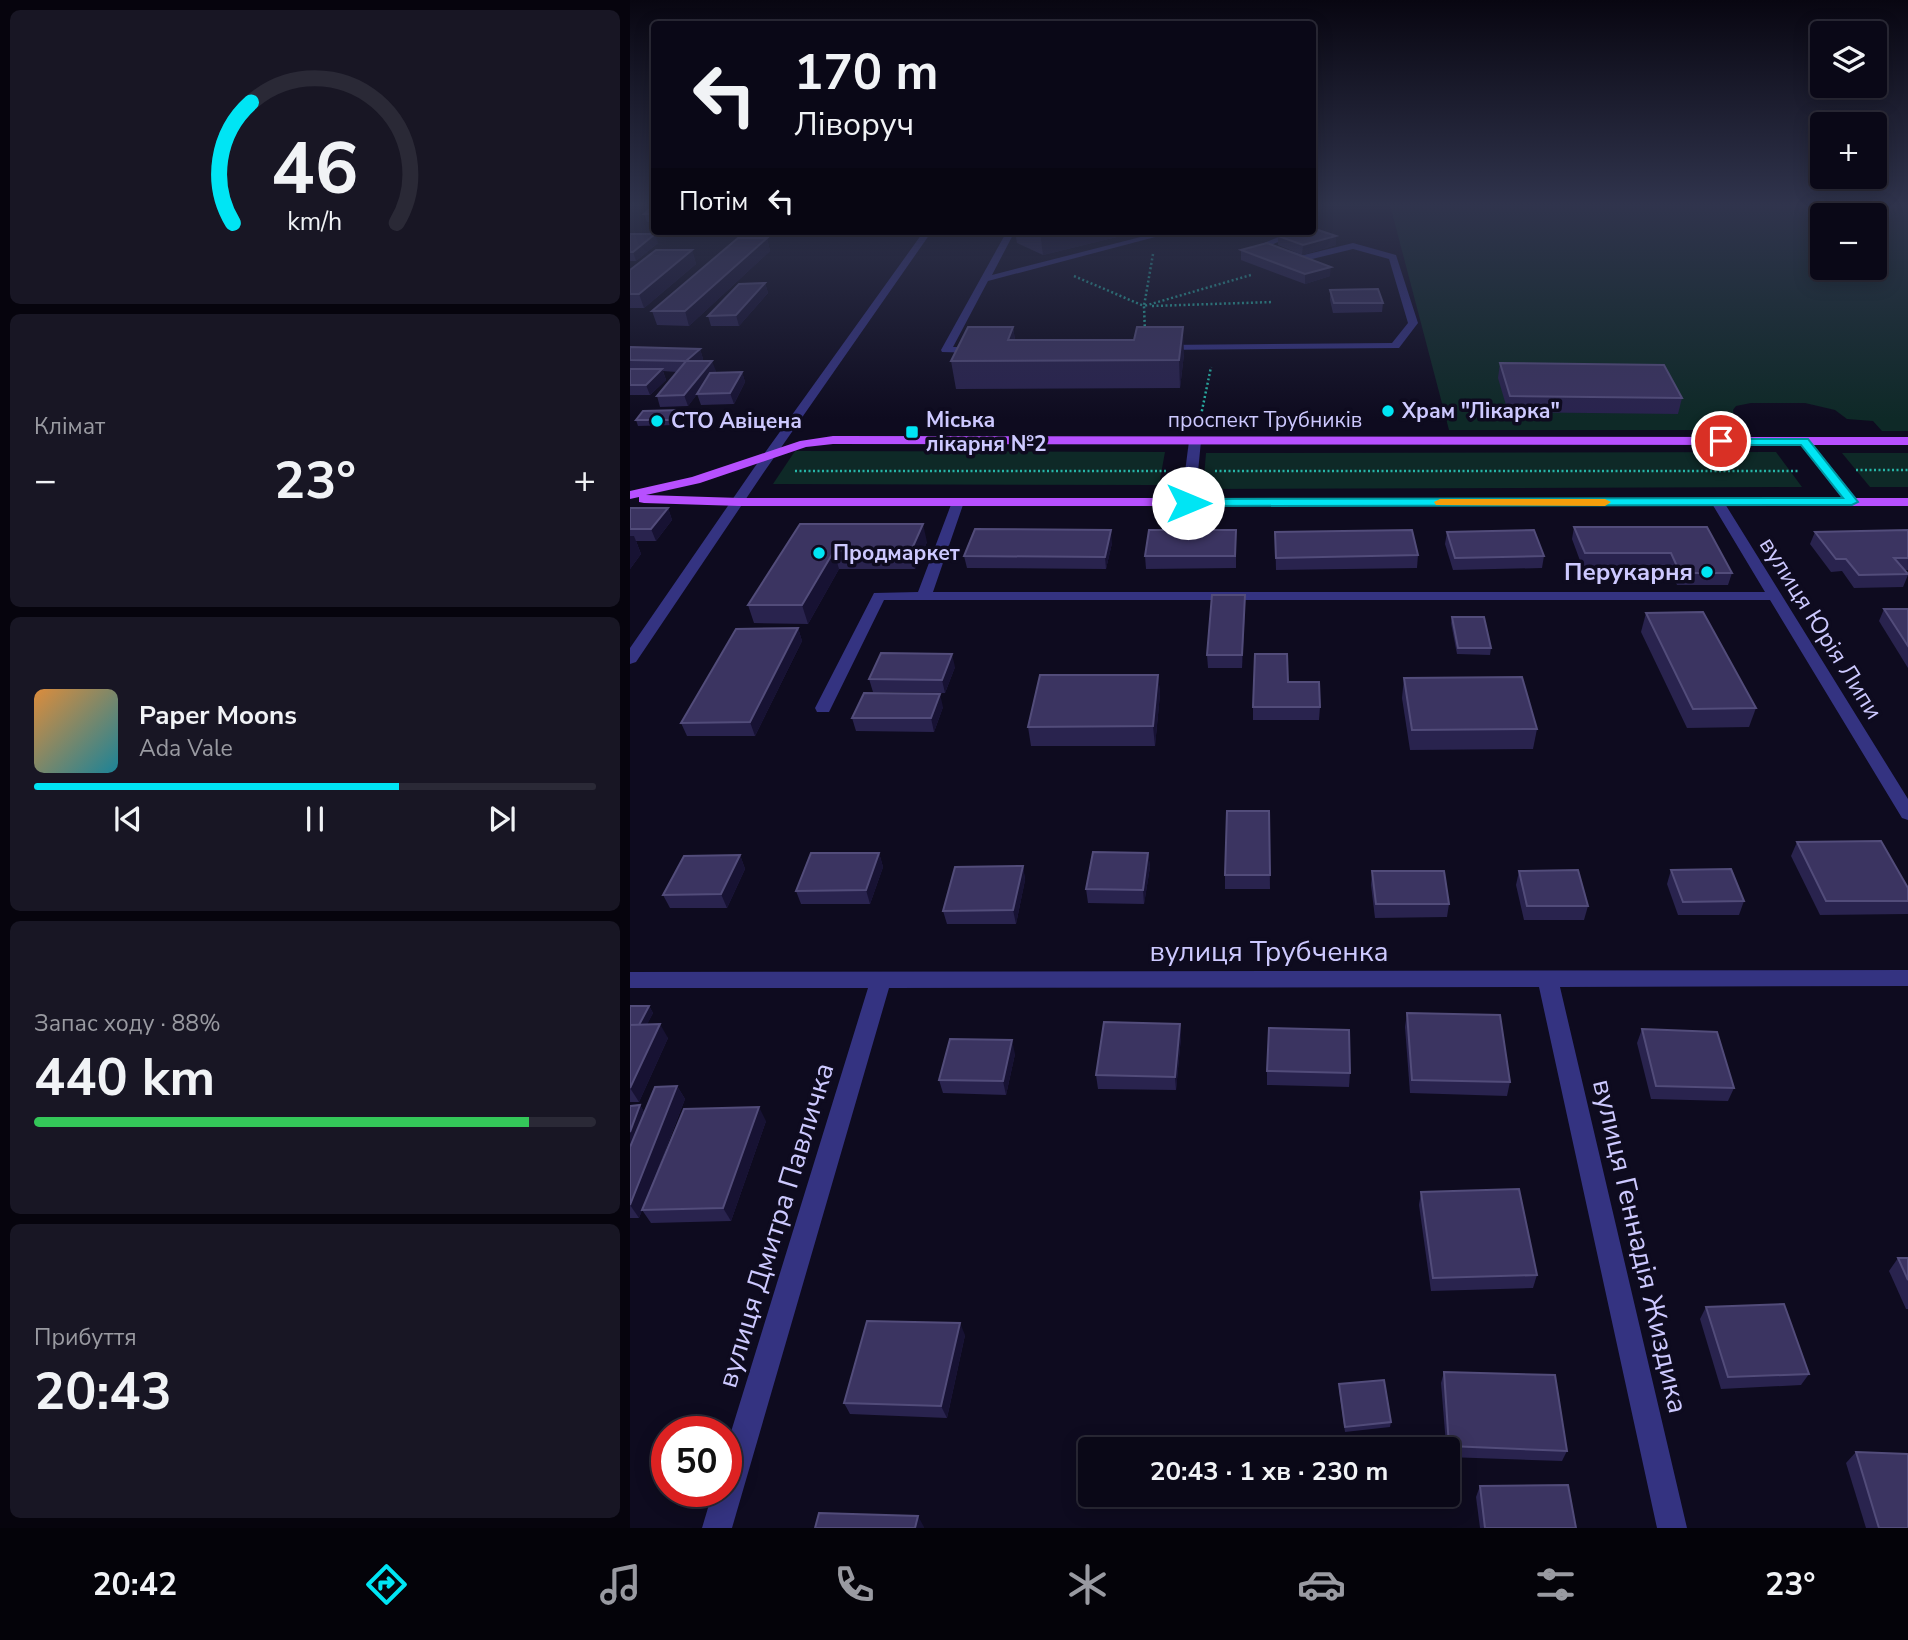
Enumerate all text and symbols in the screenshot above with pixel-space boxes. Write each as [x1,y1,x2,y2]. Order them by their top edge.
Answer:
map controls [1810,21,1887,280]
button: layers [1810,21,1887,98]
text: 170 m [794,39,938,106]
icon: left [679,49,770,140]
text: Ліворуч [794,103,914,146]
button: + [1810,112,1887,189]
text: 46 [271,119,359,219]
icon: left [762,182,800,220]
text: Потім [679,184,748,219]
button: − [1810,203,1887,280]
text: km/h [287,205,343,239]
place label: Храм "Лікарка" [1401,397,1560,425]
marker: Храм "Лікарка" [1380,403,1396,419]
place label: Міська лікарня №2 [926,406,1047,458]
street label: проспект Трубників [1168,406,1362,434]
place label: СТО Авіцена [671,407,802,435]
text: Клімат [34,411,105,442]
pin [1691,411,1751,471]
marker: СТО Авіцена [649,413,665,429]
icon: arrive [1702,422,1740,460]
marker: Міська лікарня №2 [904,424,920,440]
text: 23° [274,445,356,516]
text: − [34,455,57,506]
text: + [573,455,596,506]
position arrow [1151,466,1225,540]
street label: вулиця Юрія Липи [1752,531,1890,725]
place label: Продмаркет [833,539,960,567]
marker: Продмаркет [811,545,827,561]
place label: Перукарня [1564,556,1693,588]
marker: Перукарня [1699,564,1715,580]
text: Paper Moons [139,698,297,733]
text: Ada Vale [139,733,233,764]
icon: previous [109,800,147,838]
icon: pause [296,800,334,838]
icon: next [483,800,521,838]
street label: вулиця Трубченка [1149,933,1389,971]
text: Запас ходу · 88% [34,1008,221,1039]
text: 440 km [34,1042,215,1113]
street label: вулиця Дмитра Павличка [708,1058,844,1392]
street label: вулиця Геннадія Жиздика [1583,1076,1697,1417]
text: Прибуття [34,1322,137,1353]
text: 20:43 [34,1356,172,1427]
speed limit sign: 50 [651,1416,742,1507]
text: 20:43 · 1 хв · 230 m [1150,1454,1388,1489]
icon: directions [362,1560,411,1609]
icon: music [596,1560,645,1609]
icon: phone [830,1560,879,1609]
icon: climate [1063,1560,1112,1609]
icon: car [1297,1560,1346,1609]
icon: filters [1531,1560,1580,1609]
text: 20:42 [92,1563,177,1606]
text: 23° [1765,1563,1815,1606]

